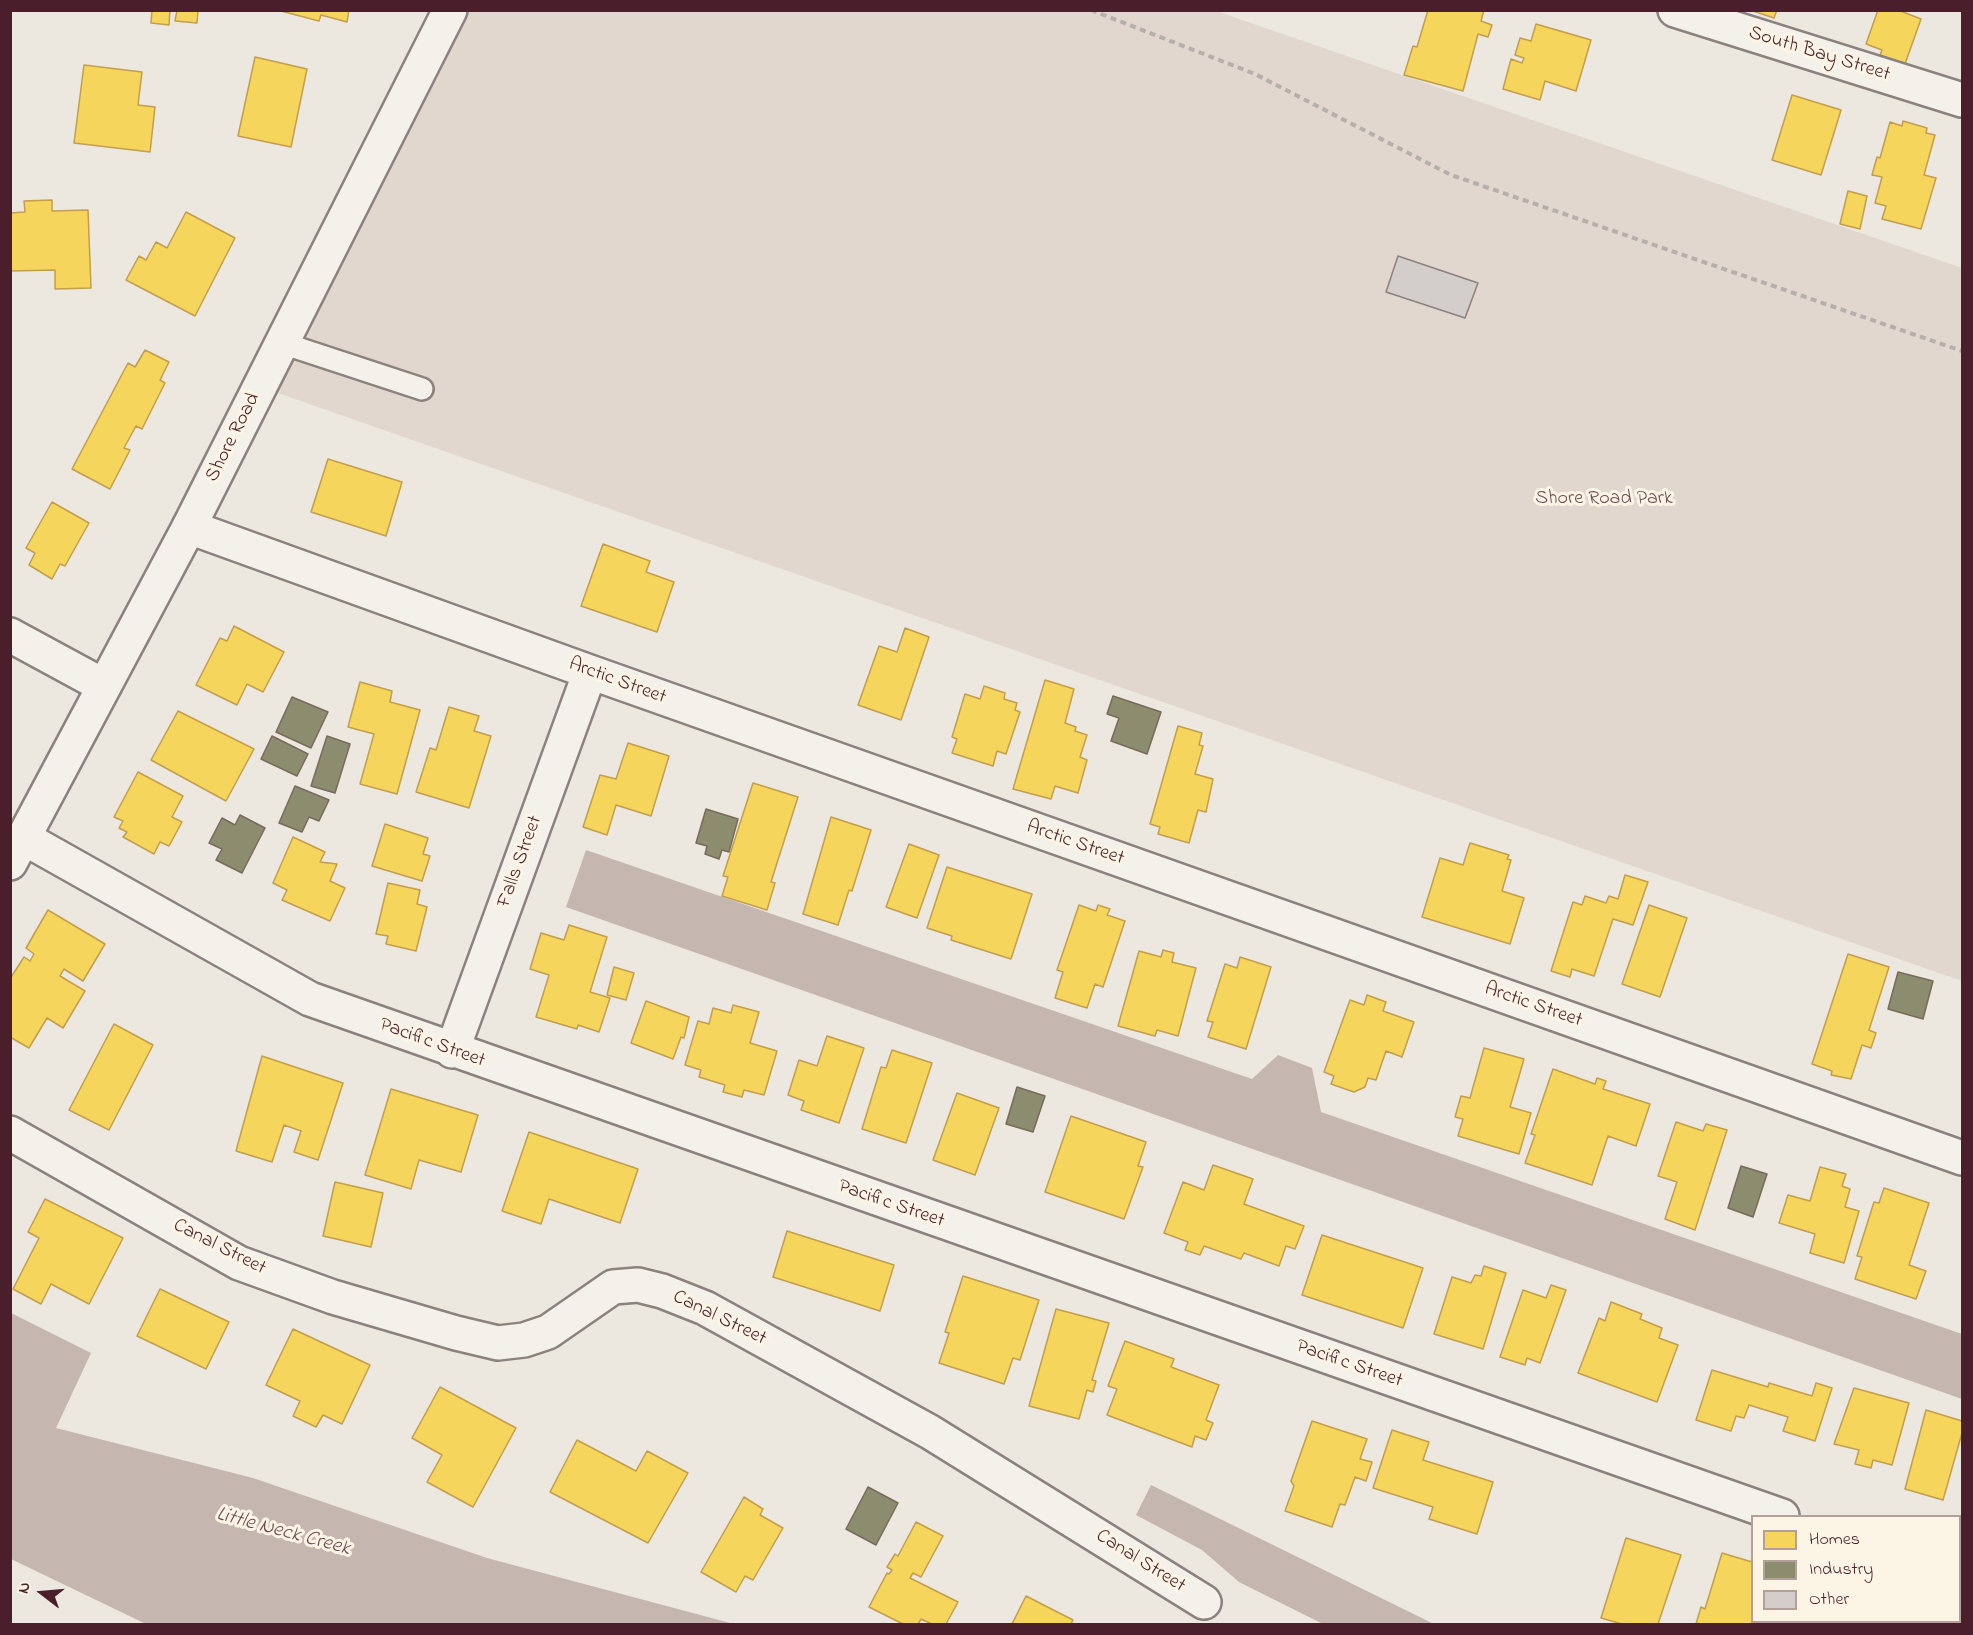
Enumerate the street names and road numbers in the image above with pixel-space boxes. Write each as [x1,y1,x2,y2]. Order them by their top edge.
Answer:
street label: South Bay Street [1745,22,1893,88]
street label: Shore Road [201,390,267,486]
street label: Arctic Street [565,653,669,711]
street label: Falls Street [493,813,549,911]
street label: Arctic Street [1023,816,1127,872]
street label: Arctic Street [1481,978,1585,1034]
street label: Pacific Street [376,1014,488,1074]
street label: Pacific Street [835,1176,947,1234]
street label: Canal Street [168,1214,270,1282]
street label: Canal Street [668,1286,770,1352]
street label: Pacific Street [1293,1336,1405,1394]
street label: Canal Street [1091,1525,1189,1599]

